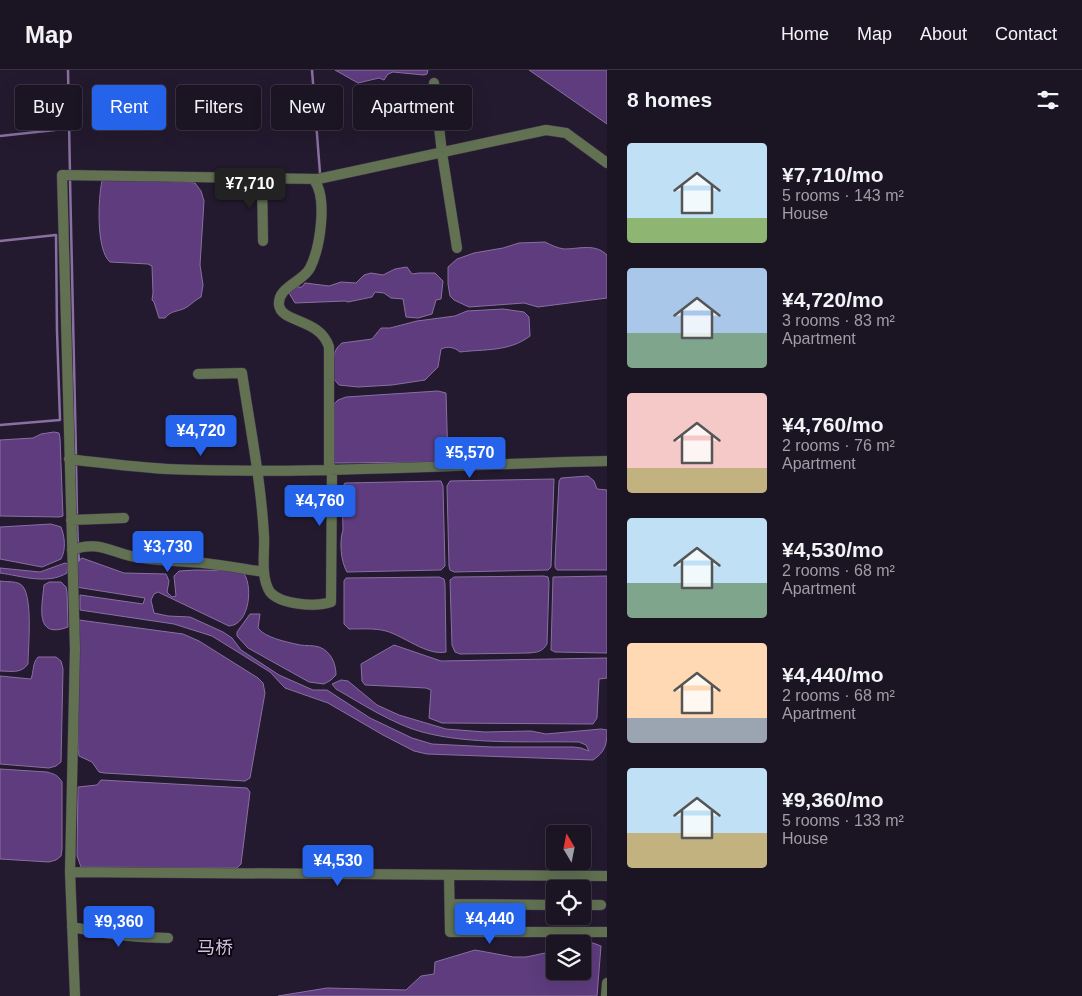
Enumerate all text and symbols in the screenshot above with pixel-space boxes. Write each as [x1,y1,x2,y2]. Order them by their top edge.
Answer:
text: Map [25,21,73,48]
text: Home [781,24,829,44]
text: Map [857,24,892,44]
text: About [920,24,967,44]
text: Contact [995,24,1057,44]
chip: Buy [15,85,82,130]
chip: Rent [92,85,166,130]
chip: Filters [176,85,261,130]
chip: New [271,85,343,130]
chip: Apartment [353,85,472,130]
icon: filters [1034,86,1062,114]
text: 8 homes [627,88,712,111]
icon: home [667,163,727,223]
text: ¥7,710/mo [782,163,884,186]
pin: ¥7,710 [209,168,291,210]
text: ¥7,710 [226,175,274,192]
text: 5 rooms · 143 m² [782,187,904,204]
text: House [782,205,828,222]
icon: home [667,288,727,348]
text: ¥4,720/mo [782,288,884,311]
text: 3 rooms · 83 m² [782,312,895,329]
text: Apartment [782,330,856,347]
icon: home [667,413,727,473]
text: ¥4,760/mo [782,413,884,436]
pin: ¥4,720 [160,414,242,457]
text: ¥4,720 [177,422,225,439]
pin: ¥5,570 [429,436,511,479]
text: 2 rooms · 76 m² [782,437,895,454]
text: ¥5,570 [446,444,494,461]
text: Apartment [782,455,856,472]
pin: ¥4,760 [279,484,361,527]
text: ¥4,760 [296,492,344,509]
pin: ¥3,730 [127,530,209,573]
text: ¥3,730 [144,538,192,555]
icon: home [667,538,727,598]
text: ¥4,530/mo [782,538,884,561]
text: 2 rooms · 68 m² [782,562,895,579]
text: Apartment [782,580,856,597]
icon: home [667,663,727,723]
text: ¥4,440/mo [782,663,884,686]
text: 2 rooms · 68 m² [782,687,895,704]
text: Apartment [782,705,856,722]
icon: home [667,788,727,848]
text: ¥9,360/mo [782,788,884,811]
text: 5 rooms · 133 m² [782,812,904,829]
north arrow [546,825,591,870]
map controls [546,825,591,980]
text: House [782,830,828,847]
pin: ¥4,530 [297,844,379,887]
text: ¥4,530 [314,852,362,869]
button: locate [546,880,591,925]
pin: ¥4,440 [449,902,531,945]
pin: ¥9,360 [78,906,160,948]
text: ¥4,440 [466,910,514,927]
text: ¥9,360 [95,913,143,930]
button: layers [546,935,591,980]
district label: 马桥 [197,938,233,958]

